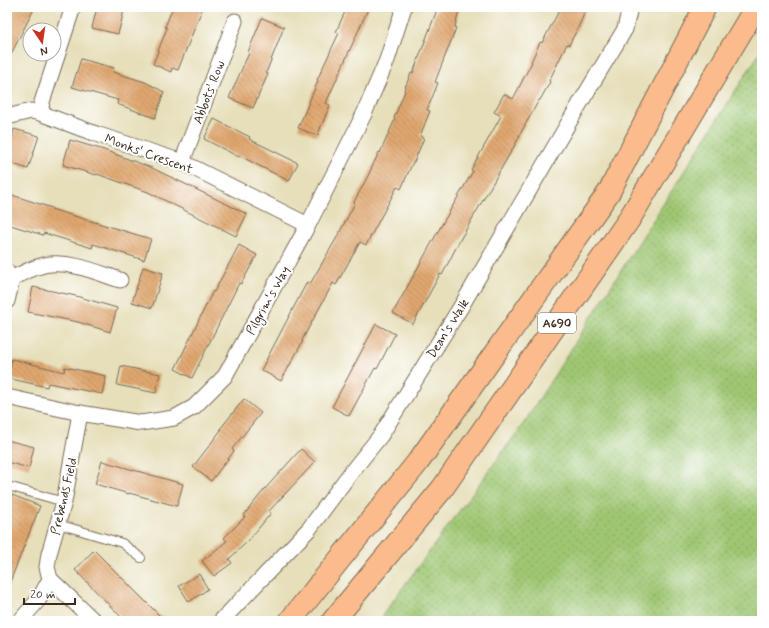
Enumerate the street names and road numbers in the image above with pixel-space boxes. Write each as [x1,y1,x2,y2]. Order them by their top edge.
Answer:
street label: Abbots' Row [190,58,229,127]
street label: Monks' Crescent [102,131,195,178]
street label: Pilgrim's Way [242,263,295,339]
street label: Dean's Walk [423,296,473,362]
road number: A690 [538,313,576,333]
street label: Prebends Field [47,456,82,537]

